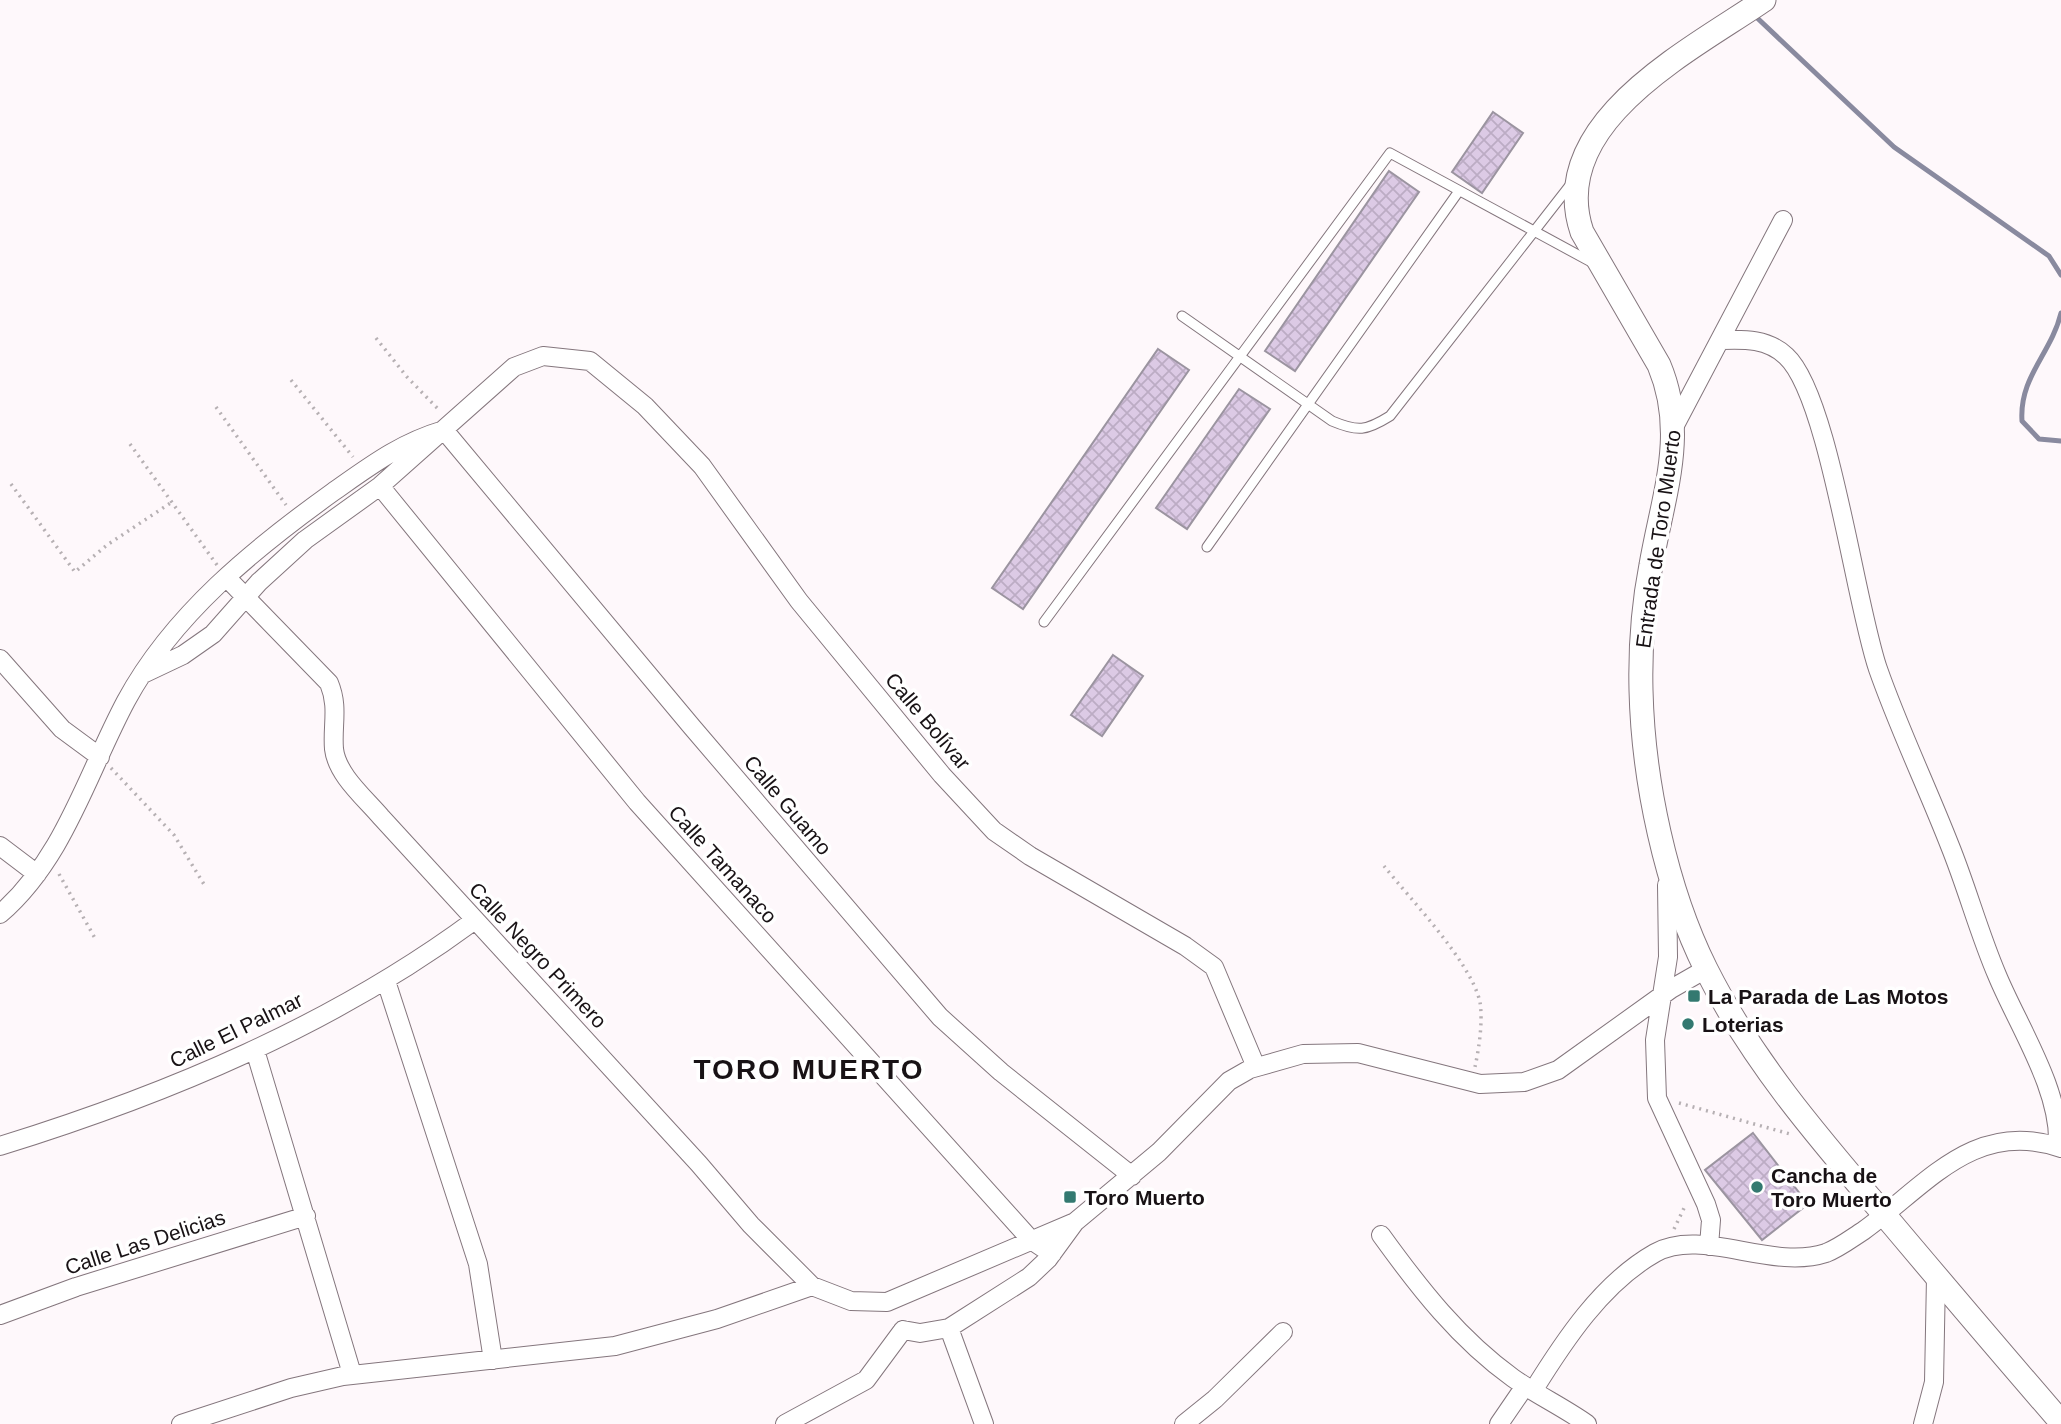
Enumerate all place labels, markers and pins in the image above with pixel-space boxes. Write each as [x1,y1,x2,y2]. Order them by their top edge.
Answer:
place label: La Parada de Las Motos [1708,985,1948,1008]
marker: La Parada de Las Motos [1686,988,1702,1004]
place label: Loterias [1702,1013,1784,1036]
marker: Loterias [1680,1016,1696,1032]
place label: Cancha de Toro Muerto [1771,1164,1892,1211]
marker: Cancha de Toro Muerto [1749,1179,1765,1195]
place label: Toro Muerto [1084,1186,1205,1209]
marker: Toro Muerto [1062,1189,1078,1205]

